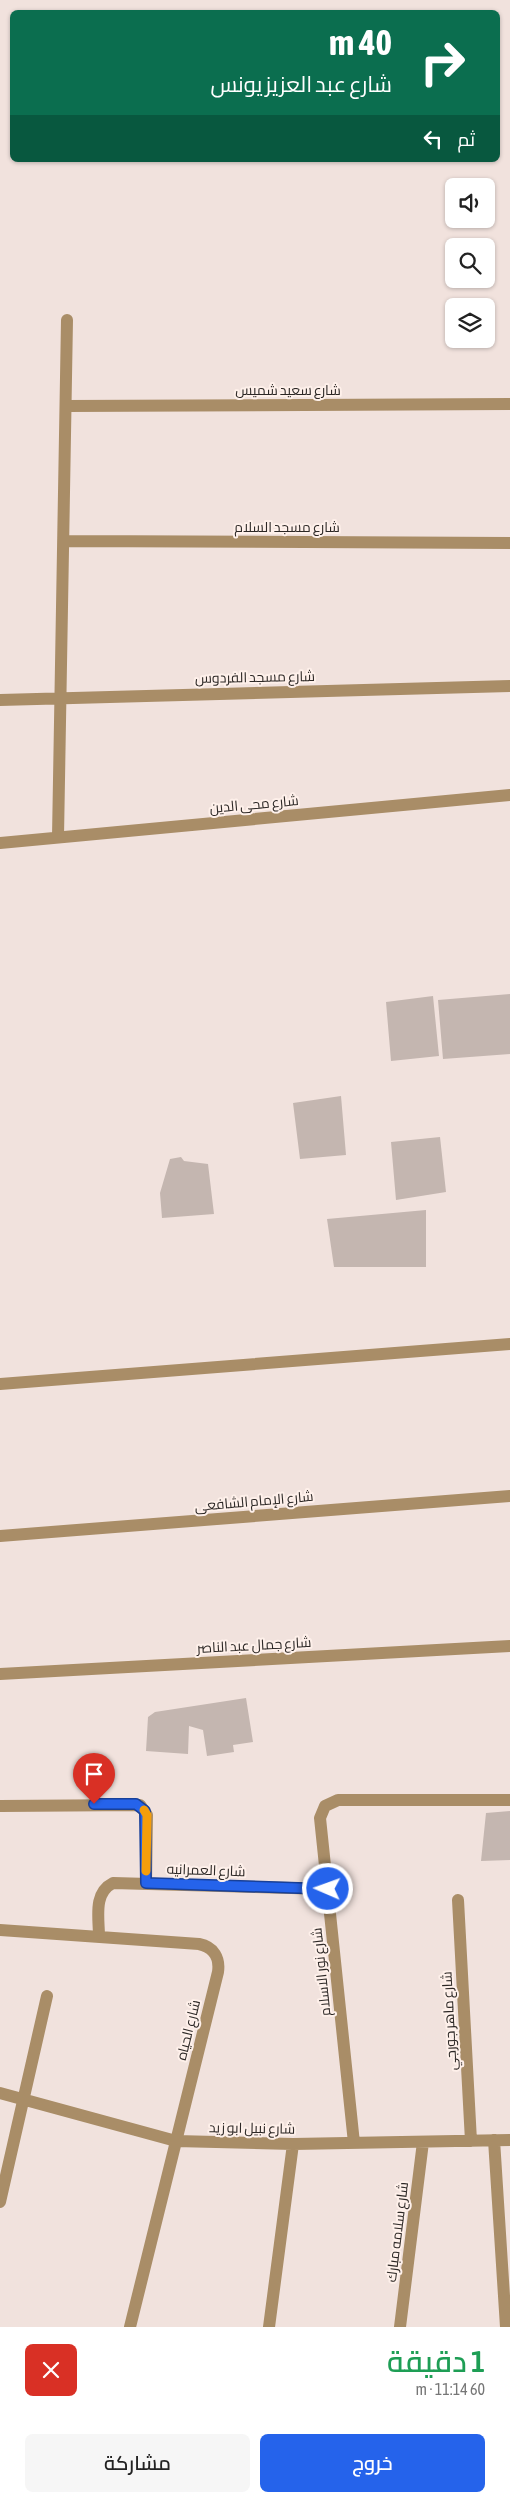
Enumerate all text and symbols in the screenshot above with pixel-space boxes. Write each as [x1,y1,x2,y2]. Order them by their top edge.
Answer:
text: 40 m [329,22,392,62]
icon: right [410,30,475,95]
text: شارع عبد العزيز يونس [210,71,392,97]
icon: left [419,125,447,153]
text: ثم [457,128,475,150]
map controls [445,178,495,348]
button: sound [445,178,495,228]
button: search [445,238,495,288]
button: layers [445,298,495,348]
street label: شارع سعيد شميس [235,382,341,399]
street label: شارع مسجد السلام [234,519,340,537]
street label: شارع مسجد الفردوس [195,668,315,687]
street label: شارع محى الدين [209,792,299,817]
street label: شارع الإمام الشافعى [194,1488,314,1516]
street label: شارع جمال عبد الناصر [195,1634,312,1657]
pin [73,1753,115,1804]
icon: arrive [80,1760,108,1788]
street label: شارع العمرانيه [166,1861,246,1880]
position arrow [301,1862,353,1914]
street label: شارع نور الاسلام [308,1927,336,2017]
street label: شارع ماهر جورجي [438,1971,464,2071]
street label: شارع الحياه [173,1998,204,2062]
street label: شارع نبيل ابو زيد [209,2119,295,2138]
street label: شارع سلامه مبارك [383,2181,412,2283]
button: close [25,2344,77,2396]
text: 1 دقيقة [387,2344,485,2378]
text: 60 m · 11:14 [415,2380,485,2398]
button: مشاركة [25,2434,250,2492]
button: خروج [260,2434,485,2492]

